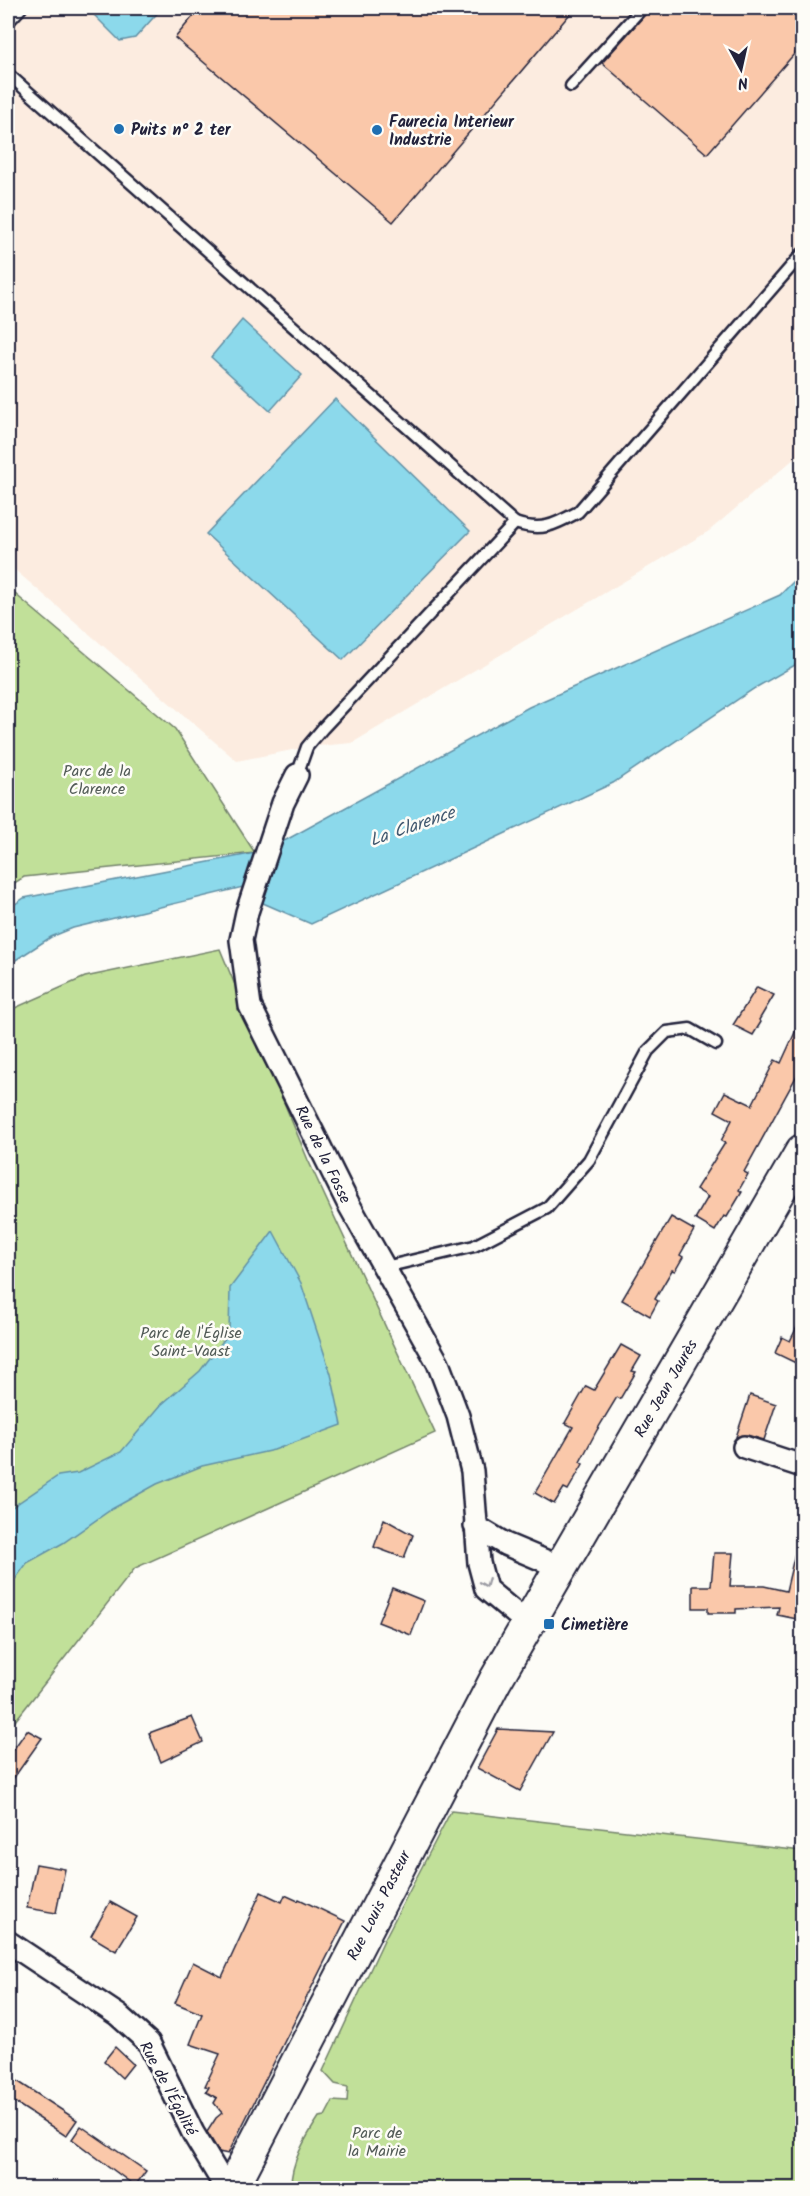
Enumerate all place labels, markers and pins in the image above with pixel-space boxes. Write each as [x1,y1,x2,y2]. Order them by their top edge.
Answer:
place label: Faurecia Interieur Industrie [389,110,515,153]
place label: Puits n° 2 ter [131,118,232,143]
marker: Puits n° 2 ter [112,122,126,136]
marker: Faurecia Interieur Industrie [370,123,384,137]
place label: Cimetière [561,1613,628,1638]
marker: Cimetière [542,1617,556,1631]

